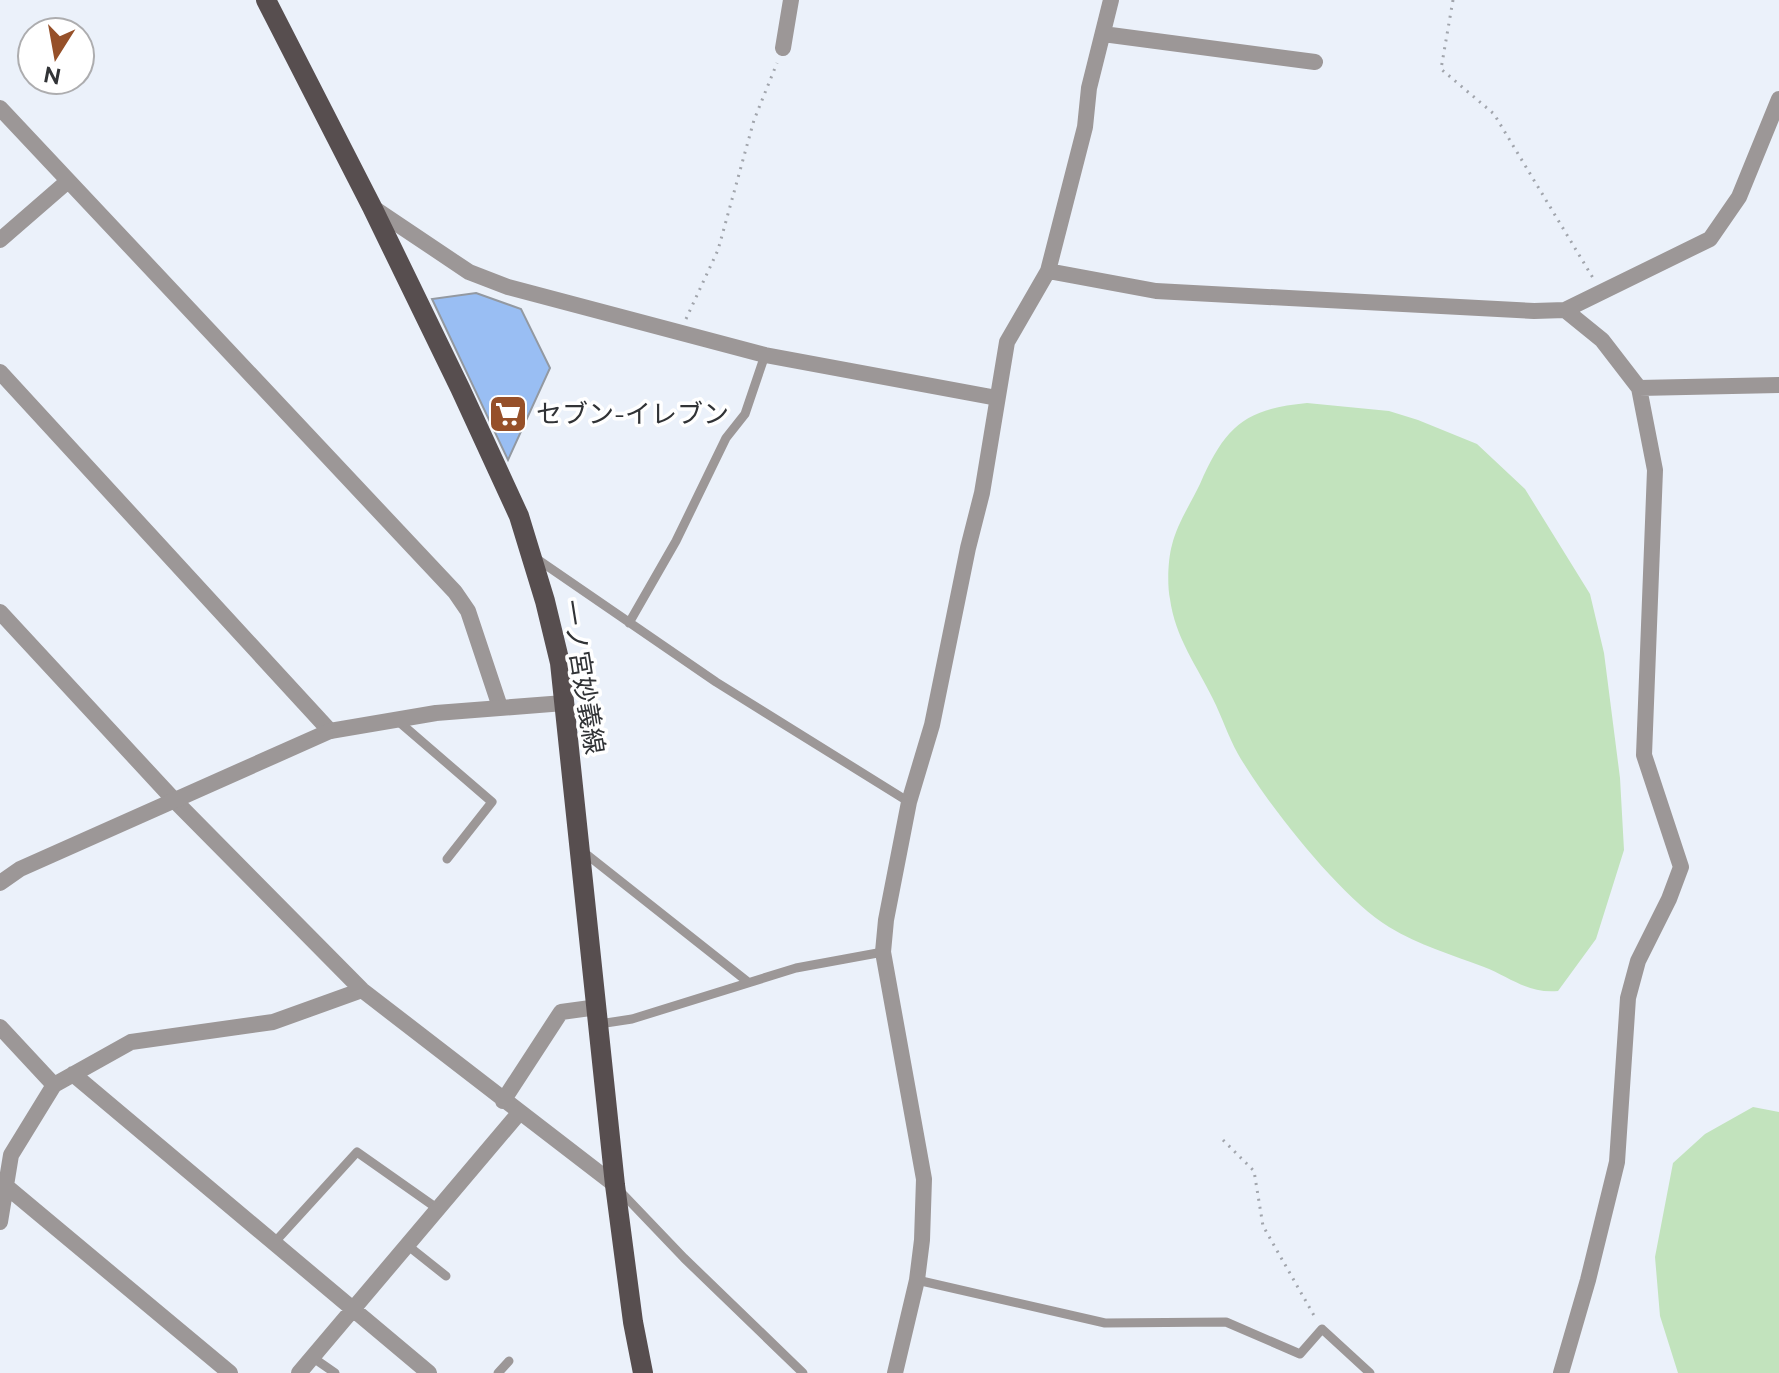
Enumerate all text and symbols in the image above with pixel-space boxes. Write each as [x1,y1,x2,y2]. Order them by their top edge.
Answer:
north arrow [16,16,96,96]
text: N [41,61,63,90]
supermarket icon: セブン-イレブン [487,393,529,435]
place label: セブン-イレブン [536,399,729,429]
street label: 一ノ宮妙義線 [556,598,610,756]

